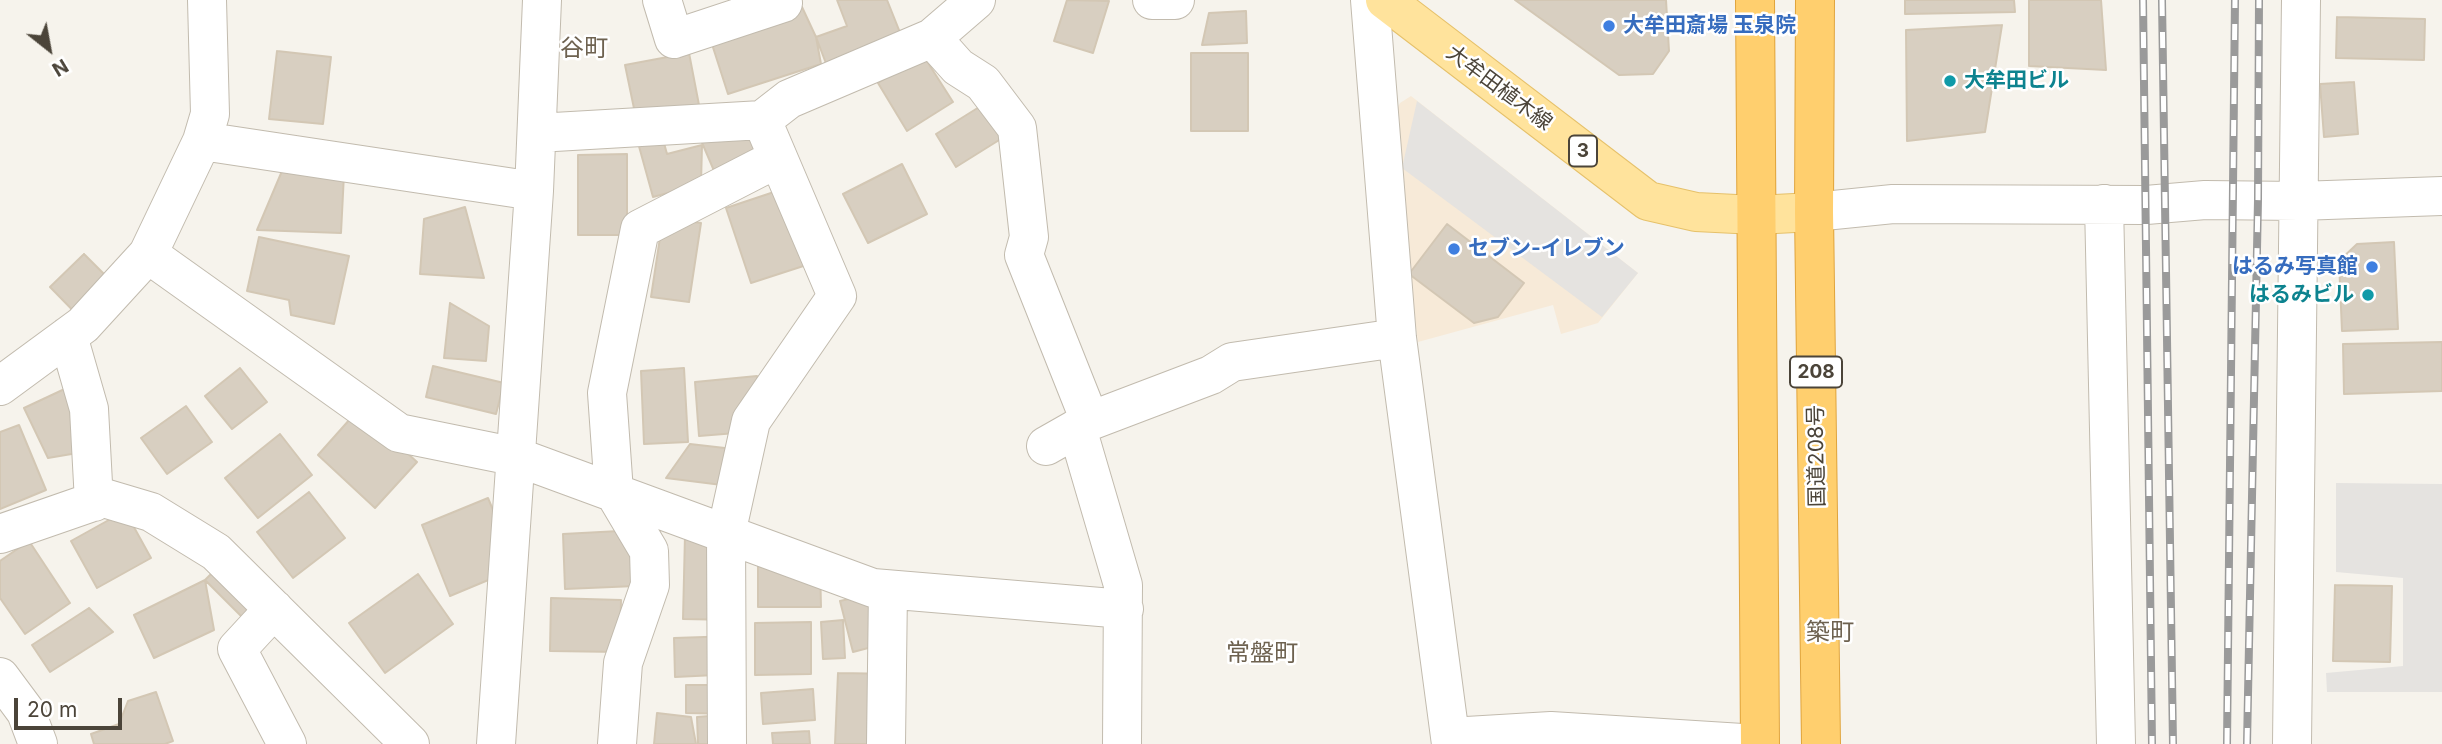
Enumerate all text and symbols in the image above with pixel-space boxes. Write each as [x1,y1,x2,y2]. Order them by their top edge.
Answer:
place label: 大牟田斎場 玉泉院 [1623,13,1796,39]
north arrow [14,14,84,84]
marker: 大牟田斎場 玉泉院 [1601,18,1617,34]
district label: 谷町 [560,35,608,63]
street label: 大牟田植木線 [1441,40,1557,136]
text: N [48,54,72,81]
place label: 大牟田ビル [1964,68,2069,94]
marker: 大牟田ビル [1942,73,1958,89]
road number: 3 [1569,136,1597,167]
place label: セブン-イレブン [1468,236,1625,262]
marker: セブン-イレブン [1446,241,1462,257]
place label: はるみ写真館 [2232,254,2358,280]
marker: はるみ写真館 [2364,259,2380,275]
place label: はるみビル [2249,282,2354,308]
marker: はるみビル [2360,287,2376,303]
road number: 208 [1790,356,1842,388]
street label: 国道208号 [1804,405,1830,507]
district label: 築町 [1806,619,1854,647]
district label: 常盤町 [1226,640,1298,668]
scale bar [18,684,126,728]
text: 20 m [27,697,77,722]

